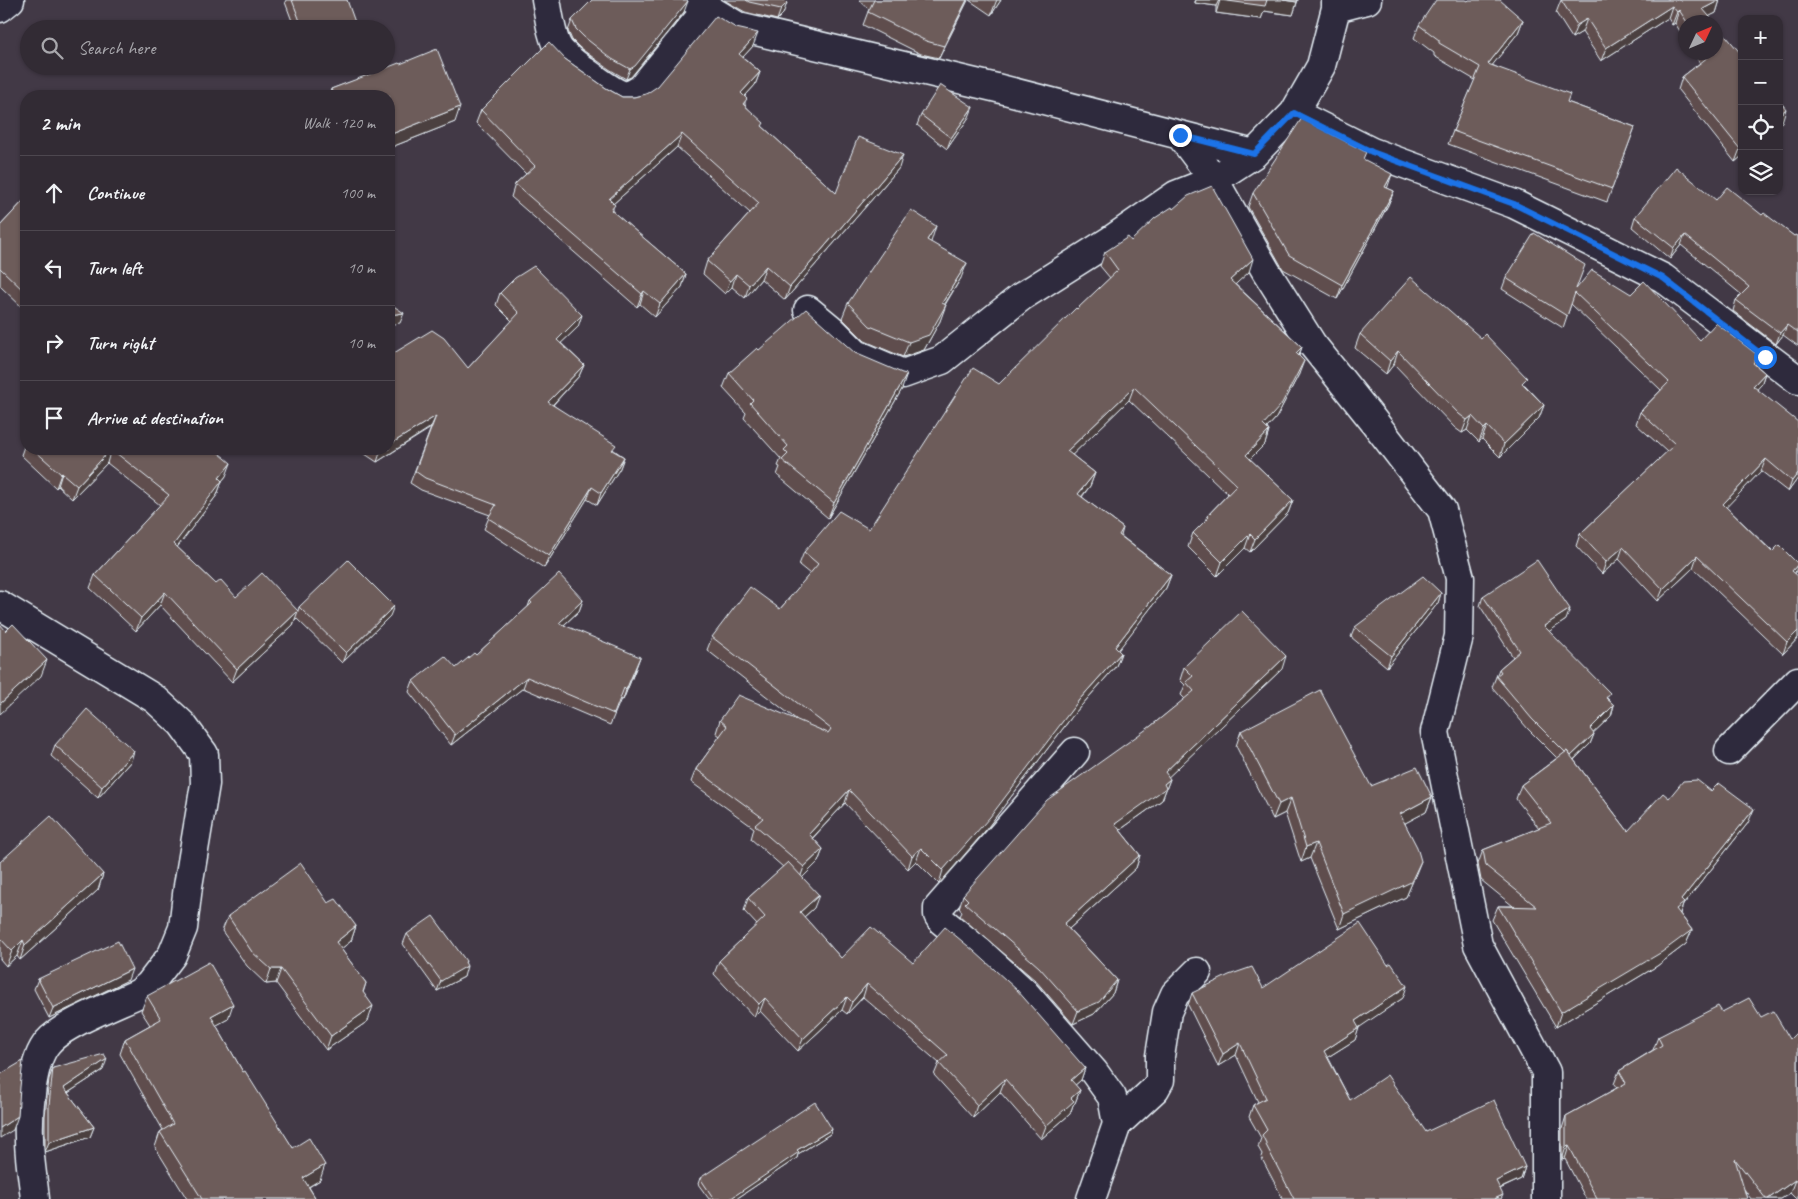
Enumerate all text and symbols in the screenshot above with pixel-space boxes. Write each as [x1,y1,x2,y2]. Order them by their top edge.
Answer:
north arrow [1678,15,1723,60]
map controls [1738,15,1783,195]
button: + [1738,15,1783,60]
search box [20,20,395,75]
icon: search [38,34,66,62]
text: Search here [78,36,155,60]
button: − [1738,60,1783,105]
button: locate [1738,105,1783,150]
text: 2 min [40,110,80,136]
text: Walk · 120 m [303,113,375,133]
route end [1169,124,1192,147]
button: layers [1738,150,1783,195]
icon: ahead [40,179,68,207]
text: Continue [87,181,144,205]
text: 100 m [341,183,375,203]
icon: left [40,254,68,282]
text: Turn left [87,256,142,280]
text: 10 m [348,258,375,278]
icon: right [40,329,68,357]
text: Turn right [87,331,154,355]
text: 10 m [348,333,375,353]
route start [1754,346,1777,369]
icon: arrive [40,404,68,432]
text: Arrive at destination [87,406,223,430]

